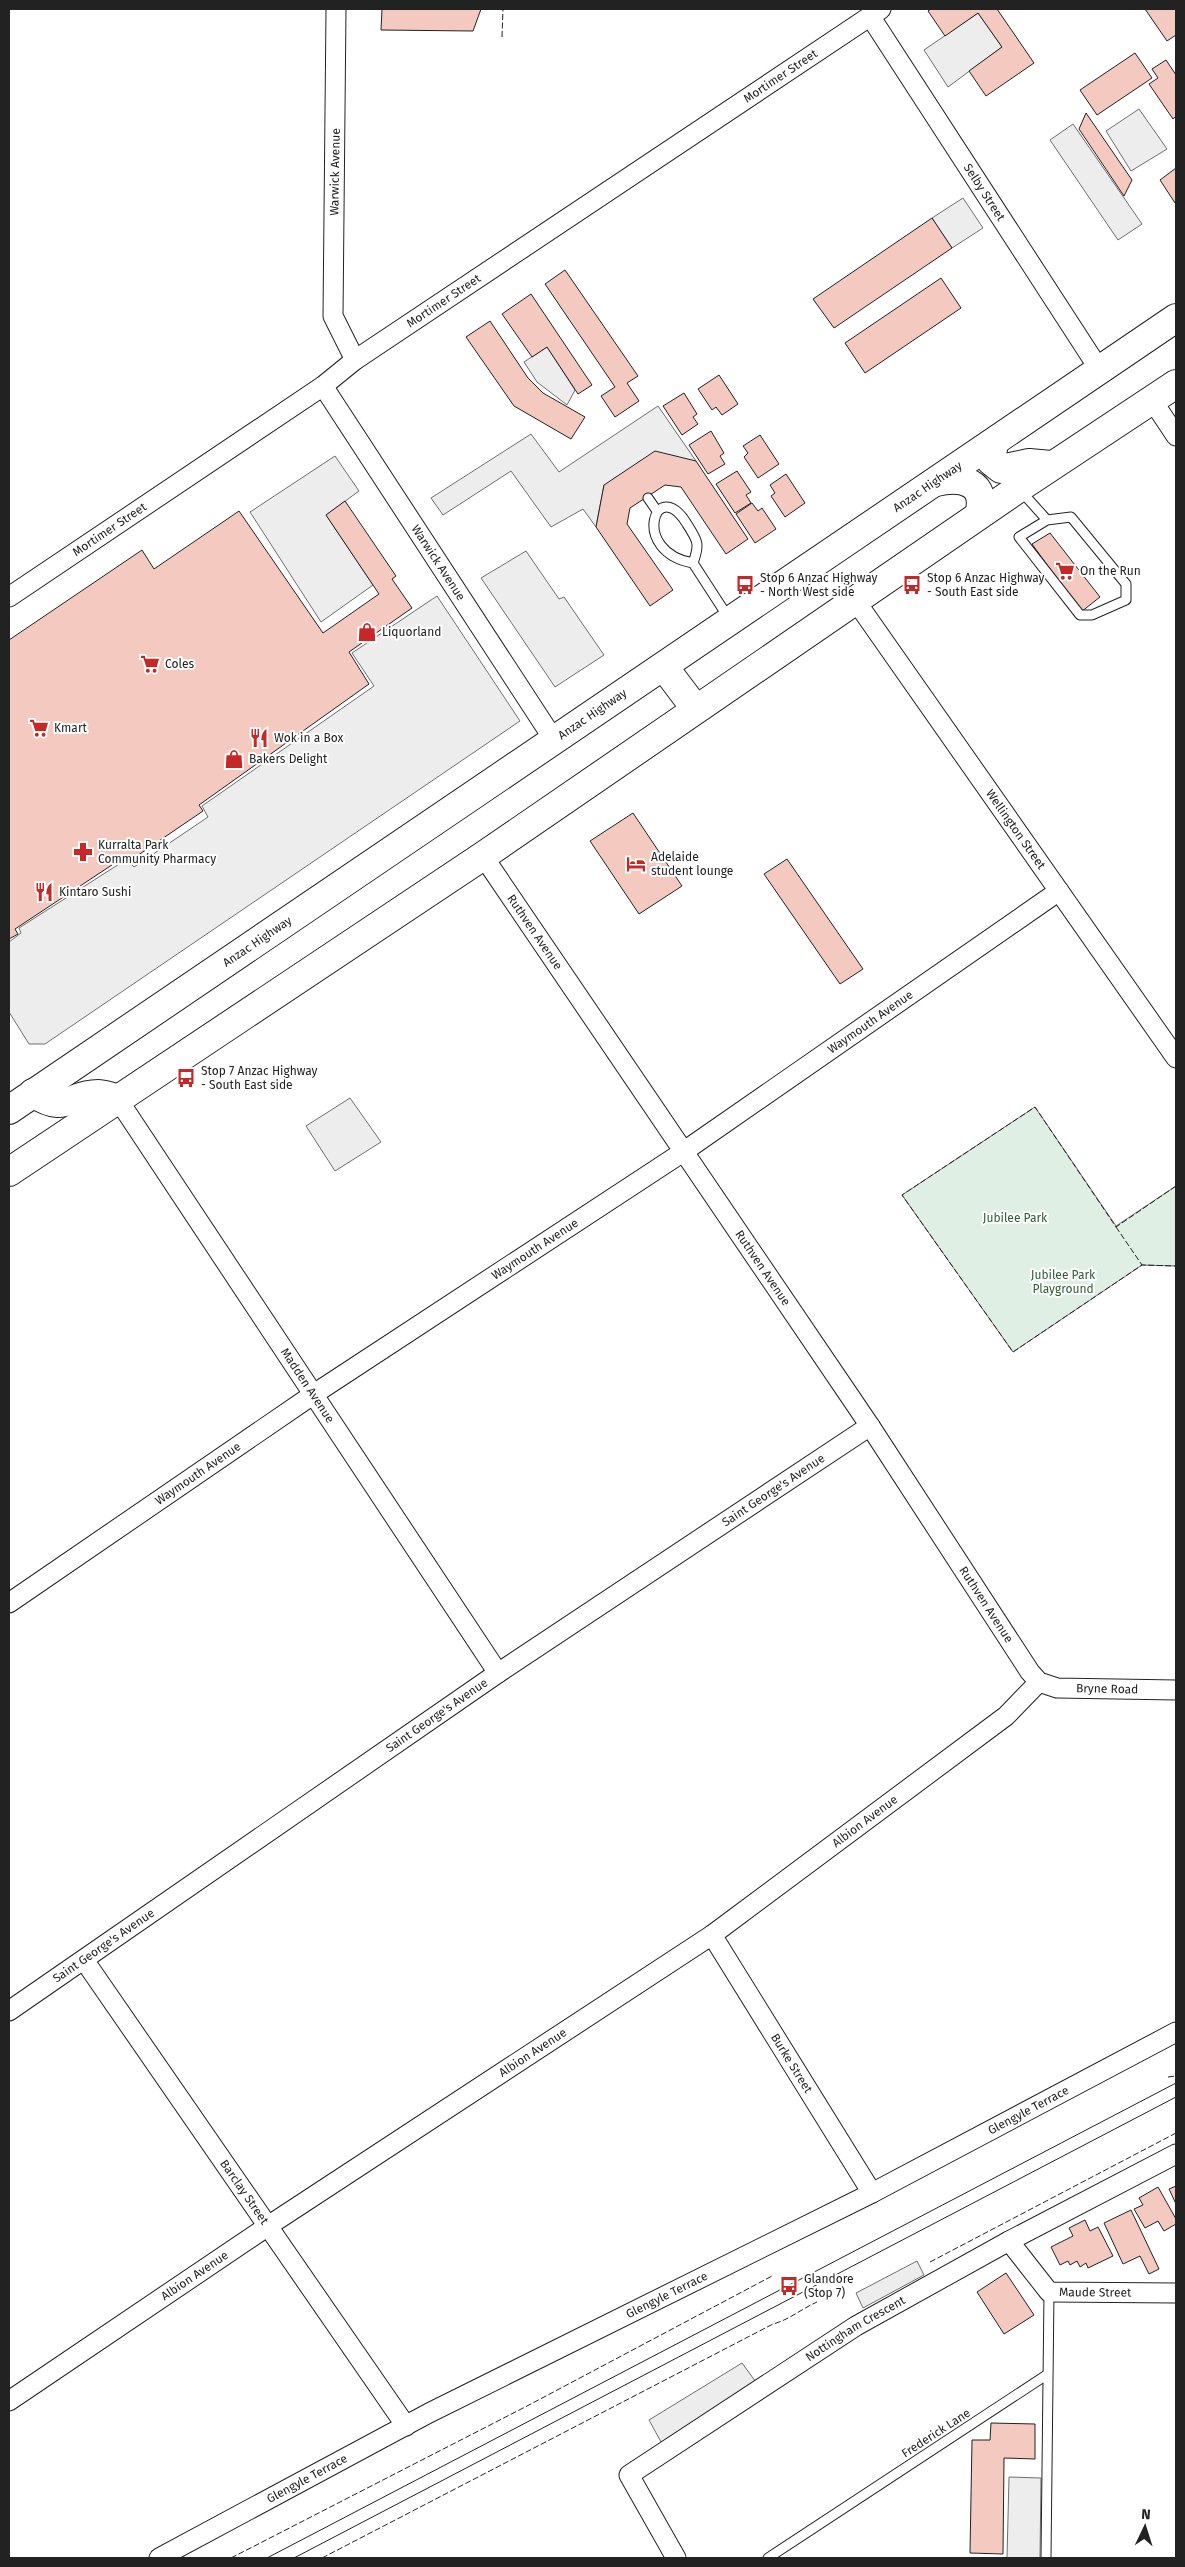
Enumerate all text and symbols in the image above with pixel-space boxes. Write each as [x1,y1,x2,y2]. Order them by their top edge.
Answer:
street label: Mortimer Street [741,46,821,106]
street label: Warwick Avenue [327,128,343,216]
street label: Selby Street [961,161,1008,224]
street label: Mortimer Street [404,271,484,331]
street label: Anzac Highway [890,458,965,515]
street label: Mortimer Street [70,499,150,559]
street label: Warwick Avenue [408,522,468,603]
supermarket icon: On the Run [1054,560,1076,582]
place label: On the Run [1080,564,1141,578]
place label: Stop 6 Anzac Highway - North West side [760,571,878,599]
place label: Stop 6 Anzac Highway - South East side [927,571,1045,599]
bus stop icon: Stop 6 Anzac Highway - North West side [734,574,756,596]
bus stop icon: Stop 6 Anzac Highway - South East side [901,574,923,596]
shop icon: Liquorland [356,621,378,643]
place label: Liquorland [382,625,441,639]
supermarket icon: Coles [139,653,161,675]
place label: Coles [165,657,194,671]
street label: Anzac Highway [555,686,629,742]
supermarket icon: Kmart [28,717,50,739]
place label: Kmart [54,721,88,735]
restaurant icon: Wok in a Box [248,727,270,749]
place label: Wok in a Box [274,731,344,745]
shop icon: Bakers Delight [223,748,245,770]
place label: Bakers Delight [249,752,328,766]
street label: Wellington Street [983,787,1049,872]
place label: Kurralta Park Community Pharmacy [98,838,216,866]
pharmacy icon: Kurralta Park Community Pharmacy [72,841,94,863]
place label: Adelaide student lounge [651,850,733,878]
hotel icon: Adelaide student lounge [625,853,647,875]
restaurant icon: Kintaro Sushi [33,881,55,903]
place label: Kintaro Sushi [59,885,131,899]
street label: Ruthven Avenue [504,892,565,972]
street label: Anzac Highway [220,913,294,970]
street label: Waymouth Avenue [825,988,916,1056]
place label: Stop 7 Anzac Highway - South East side [201,1064,318,1092]
bus stop icon: Stop 7 Anzac Highway - South East side [175,1067,197,1089]
park label: Jubilee Park [983,1211,1048,1225]
street label: Waymouth Avenue [489,1216,581,1283]
street label: Ruthven Avenue [732,1228,793,1308]
park label: Jubilee Park Playground [1031,1268,1096,1296]
street label: Madden Avenue [278,1346,337,1426]
street label: Waymouth Avenue [152,1439,243,1508]
street label: Saint George's Avenue [719,1451,827,1529]
street label: Ruthven Avenue [956,1564,1016,1645]
street label: Saint George's Avenue [383,1675,490,1755]
street label: Bryne Road [1076,1681,1138,1696]
street label: Albion Avenue [829,1792,900,1850]
street label: Saint George's Avenue [50,1906,157,1986]
street label: Albion Avenue [496,2025,569,2080]
street label: Burke Street [768,2031,816,2096]
street label: Glengyle Terrace [986,2083,1071,2137]
street label: Barclay Street [217,2157,272,2228]
street label: Albion Avenue [158,2248,231,2303]
street label: Glengyle Terrace [624,2269,710,2321]
place label: Glandore (Stop 7) [804,2272,854,2300]
bus stop icon: Glandore (Stop 7) [778,2275,800,2297]
street label: Maude Street [1059,2285,1132,2300]
street label: Nottingham Crescent [803,2293,908,2364]
street label: Frederick Lane [899,2406,973,2460]
street label: Glengyle Terrace [264,2451,350,2506]
north arrow [1120,2502,1170,2552]
text: N [1141,2506,1151,2523]

